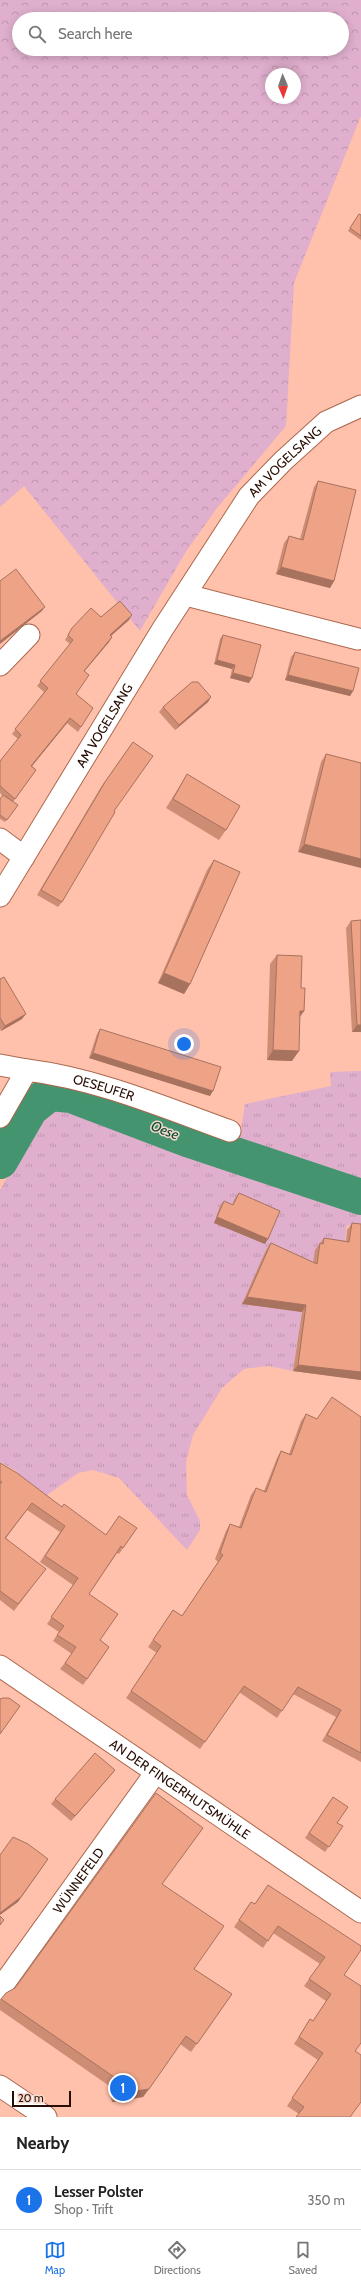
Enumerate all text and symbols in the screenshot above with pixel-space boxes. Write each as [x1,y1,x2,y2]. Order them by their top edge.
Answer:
search box [12,12,349,56]
icon: search [26,23,48,45]
text: Search here [58,25,133,43]
north arrow [265,68,301,104]
street label: AM VOGELSANG [245,422,325,500]
street label: AM VOGELSANG [72,680,136,770]
your location [174,1034,194,1054]
street label: OESEUFER [71,1071,137,1104]
water label: Oese [149,1117,182,1144]
street label: AN DER FINGERHUTSMÜHLE [107,1735,253,1842]
street label: WÜNNEFELD [49,1844,107,1916]
pin: 1 [110,2073,136,2103]
scale bar [12,2089,71,2108]
text: 20 m [18,2091,44,2105]
text: Nearby [16,2133,69,2153]
text: Lesser Polster [54,2183,143,2201]
text: 1 [27,2192,31,2208]
text: 350 m [308,2192,345,2208]
text: Shop · Trift [54,2201,113,2217]
tab: Map [44,2239,66,2277]
tab: Directions [154,2239,201,2277]
tab: Saved [289,2239,317,2277]

